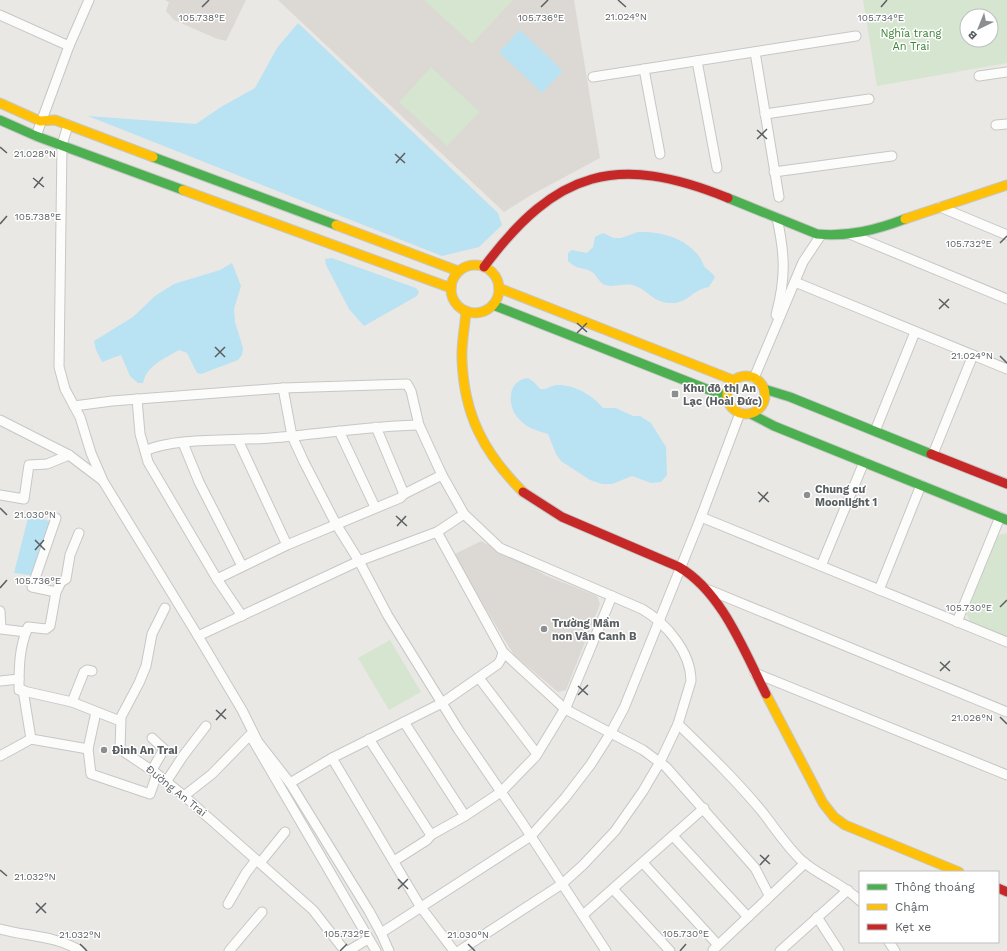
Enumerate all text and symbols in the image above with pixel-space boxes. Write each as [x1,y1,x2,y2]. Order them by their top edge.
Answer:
north arrow [959,8,999,48]
text: 21.024°N [605,11,647,22]
text: 105.738°E [179,12,225,23]
text: 105.736°E [518,12,564,23]
text: 105.734°E [858,12,904,23]
park label: Nghĩa trang An Trai [881,27,942,53]
text: B [965,27,980,42]
text: 21.028°N [14,148,56,159]
text: 105.738°E [15,211,61,222]
text: 105.732°E [946,238,992,249]
text: 21.024°N [951,350,993,361]
place label: Khu đô thị An Lạc (Hoài Đức) [683,382,762,408]
marker: Khu đô thị An Lạc (Hoài Đức) [670,389,680,399]
place label: Chung cư Moonlight 1 [815,483,877,509]
marker: Chung cư Moonlight 1 [802,490,812,500]
text: 21.030°N [14,509,56,520]
text: 105.736°E [15,575,61,586]
text: 105.730°E [946,602,992,613]
place label: Trường Mầm non Vân Canh B [552,617,637,643]
marker: Trường Mầm non Vân Canh B [539,624,549,634]
text: 21.026°N [951,712,993,723]
place label: Đình An Trai [112,744,178,757]
marker: Đình An Trai [99,745,109,755]
street label: Đường An Trai [143,763,209,819]
text: 21.032°N [14,871,56,882]
legend [859,871,999,943]
text: Thông thoáng [895,880,975,894]
text: Chậm [895,900,929,914]
text: Kẹt xe [895,920,931,934]
text: 105.732°E [324,928,370,939]
text: 105.730°E [663,928,709,939]
text: 21.032°N [59,929,101,940]
text: 21.030°N [447,929,489,940]

